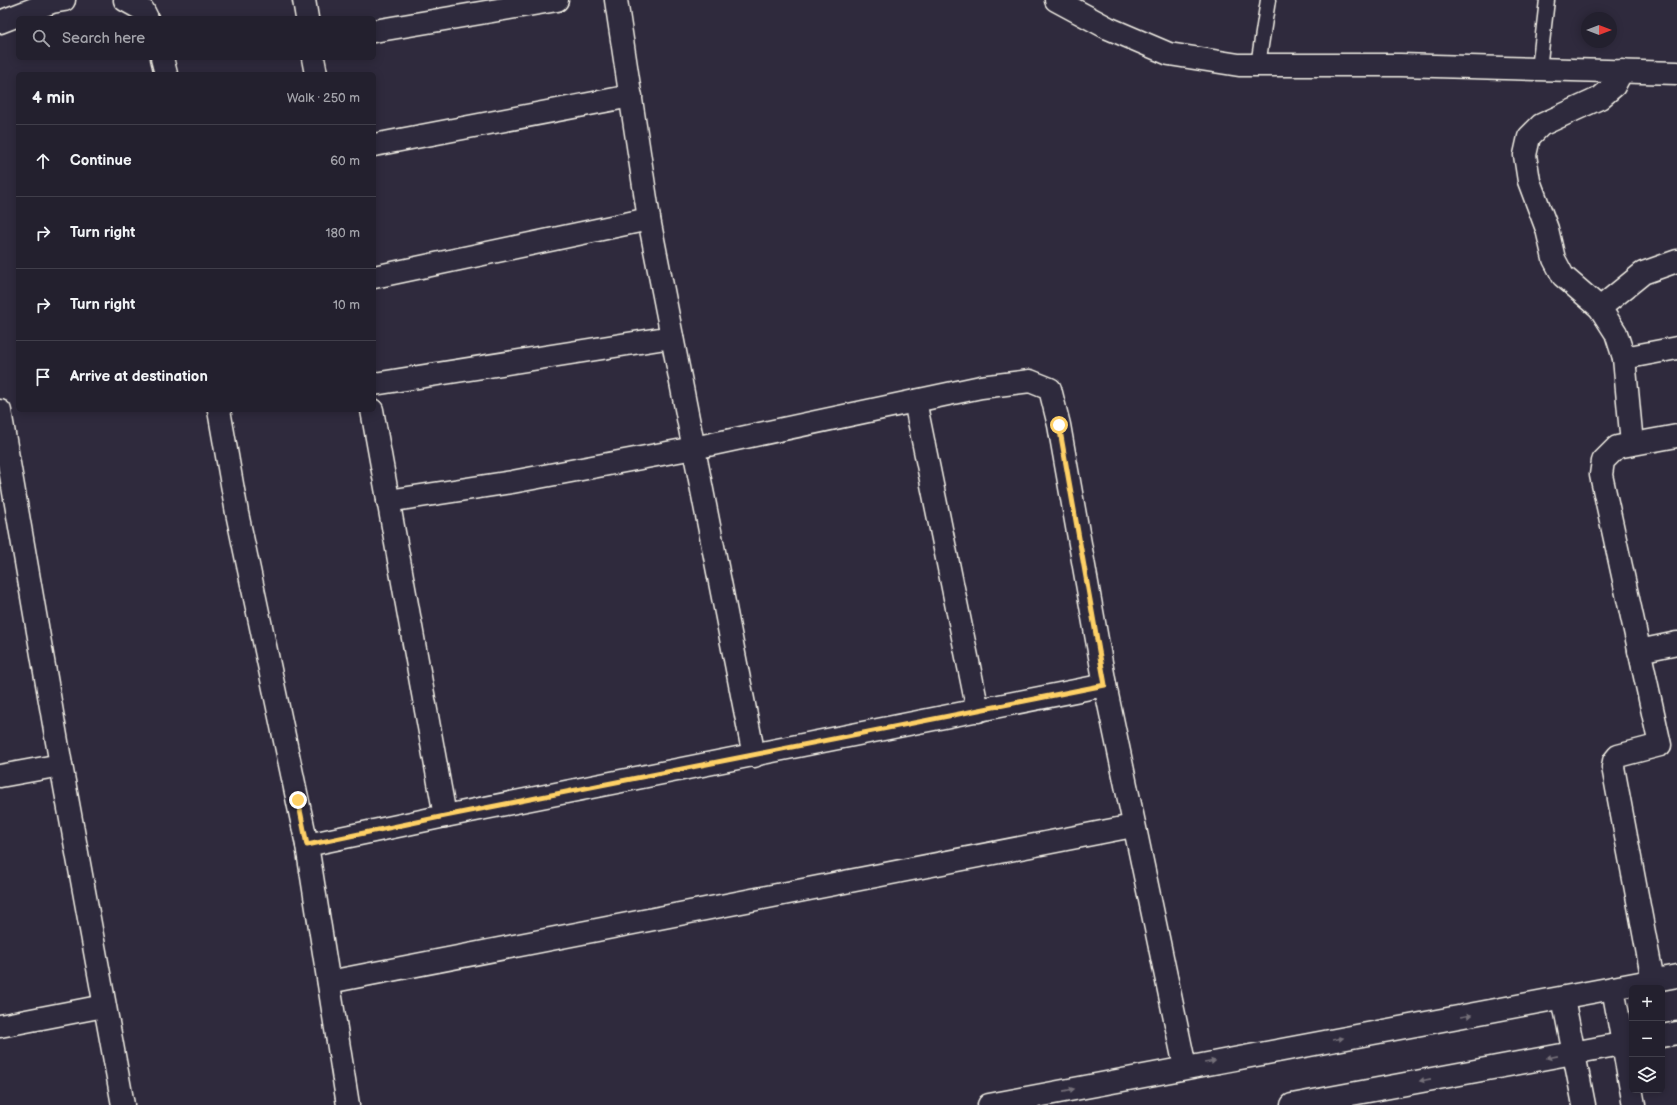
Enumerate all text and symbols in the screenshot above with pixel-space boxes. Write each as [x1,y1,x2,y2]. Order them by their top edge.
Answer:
north arrow [1581,12,1617,48]
search box [16,16,376,60]
icon: search [30,27,52,49]
text: Search here [62,29,145,48]
text: 4 min [32,88,75,108]
text: Walk · 250 m [287,90,360,106]
icon: ahead [32,150,54,172]
text: Continue [70,151,132,170]
text: 60 m [330,153,360,169]
icon: right [32,222,54,244]
text: Turn right [70,223,135,242]
text: 180 m [325,225,360,241]
icon: right [32,294,54,316]
text: Turn right [70,295,135,314]
text: 10 m [333,297,360,313]
icon: arrive [32,366,54,388]
text: Arrive at destination [70,367,208,386]
route start [1050,416,1068,434]
route end [289,791,307,809]
map controls [1629,985,1665,1093]
button: + [1629,985,1665,1021]
one-way arrow [1460,1012,1472,1018]
button: − [1629,1021,1665,1057]
one-way arrow [1332,1036,1344,1042]
one-way arrow [1546,1054,1559,1060]
button: layers [1629,1057,1665,1093]
one-way arrow [1204,1059,1216,1065]
one-way arrow [1418,1078,1431,1084]
one-way arrow [1062,1086,1075,1092]

